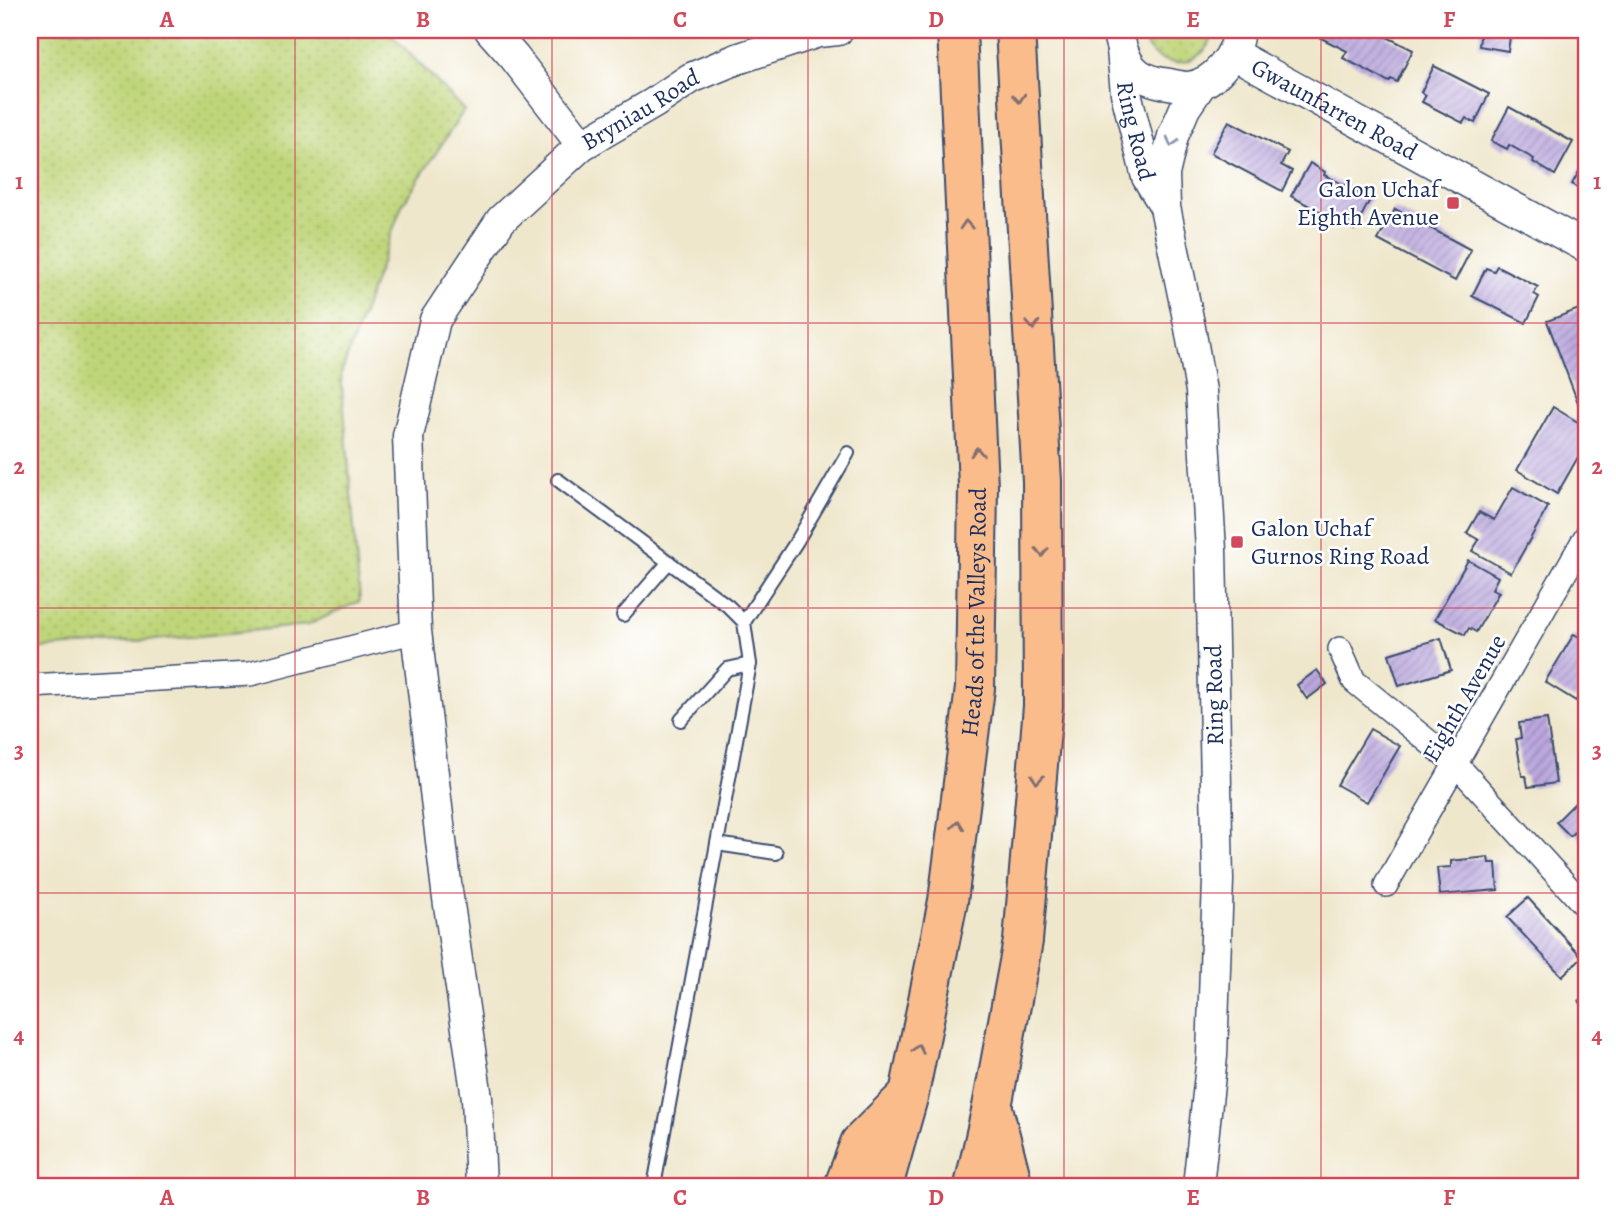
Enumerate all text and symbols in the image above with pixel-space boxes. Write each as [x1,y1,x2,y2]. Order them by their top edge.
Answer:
text: A [159,4,175,35]
text: B [416,4,430,35]
text: C [673,4,687,35]
text: D [928,4,944,35]
text: E [1186,4,1200,35]
text: F [1443,4,1456,35]
street label: Gwaunfarren Road [1246,51,1424,168]
street label: Bryniau Road [576,60,704,158]
street label: Ring Road [1109,80,1163,184]
one-way arrow [1012,93,1027,104]
one-way arrow [1166,136,1180,148]
text: 1 [15,166,23,197]
text: 1 [1593,166,1601,197]
place label: Galon Uchaf Eighth Avenue [1297,173,1442,233]
marker: Galon Uchaf Eighth Avenue [1445,195,1461,211]
one-way arrow [959,219,974,230]
one-way arrow [1025,320,1040,331]
one-way arrow [969,446,984,457]
text: 2 [13,451,25,482]
text: 2 [1591,451,1603,482]
street label: Heads of the Valleys Road [953,487,994,739]
place label: Galon Uchaf Gurnos Ring Road [1251,512,1429,572]
marker: Galon Uchaf Gurnos Ring Road [1229,534,1245,550]
one-way arrow [1034,547,1050,558]
street label: Eighth Avenue [1415,628,1513,768]
street label: Ring Road [1197,644,1231,746]
text: 3 [14,735,24,766]
text: 3 [1592,735,1602,766]
one-way arrow [1030,774,1045,785]
one-way arrow [950,819,965,831]
text: 4 [14,1020,25,1051]
text: 4 [1592,1020,1603,1051]
one-way arrow [910,1043,925,1055]
text: A [159,1182,175,1213]
text: B [416,1182,430,1213]
text: C [673,1182,687,1213]
text: D [928,1182,944,1213]
text: E [1186,1182,1200,1213]
text: F [1443,1182,1456,1213]

